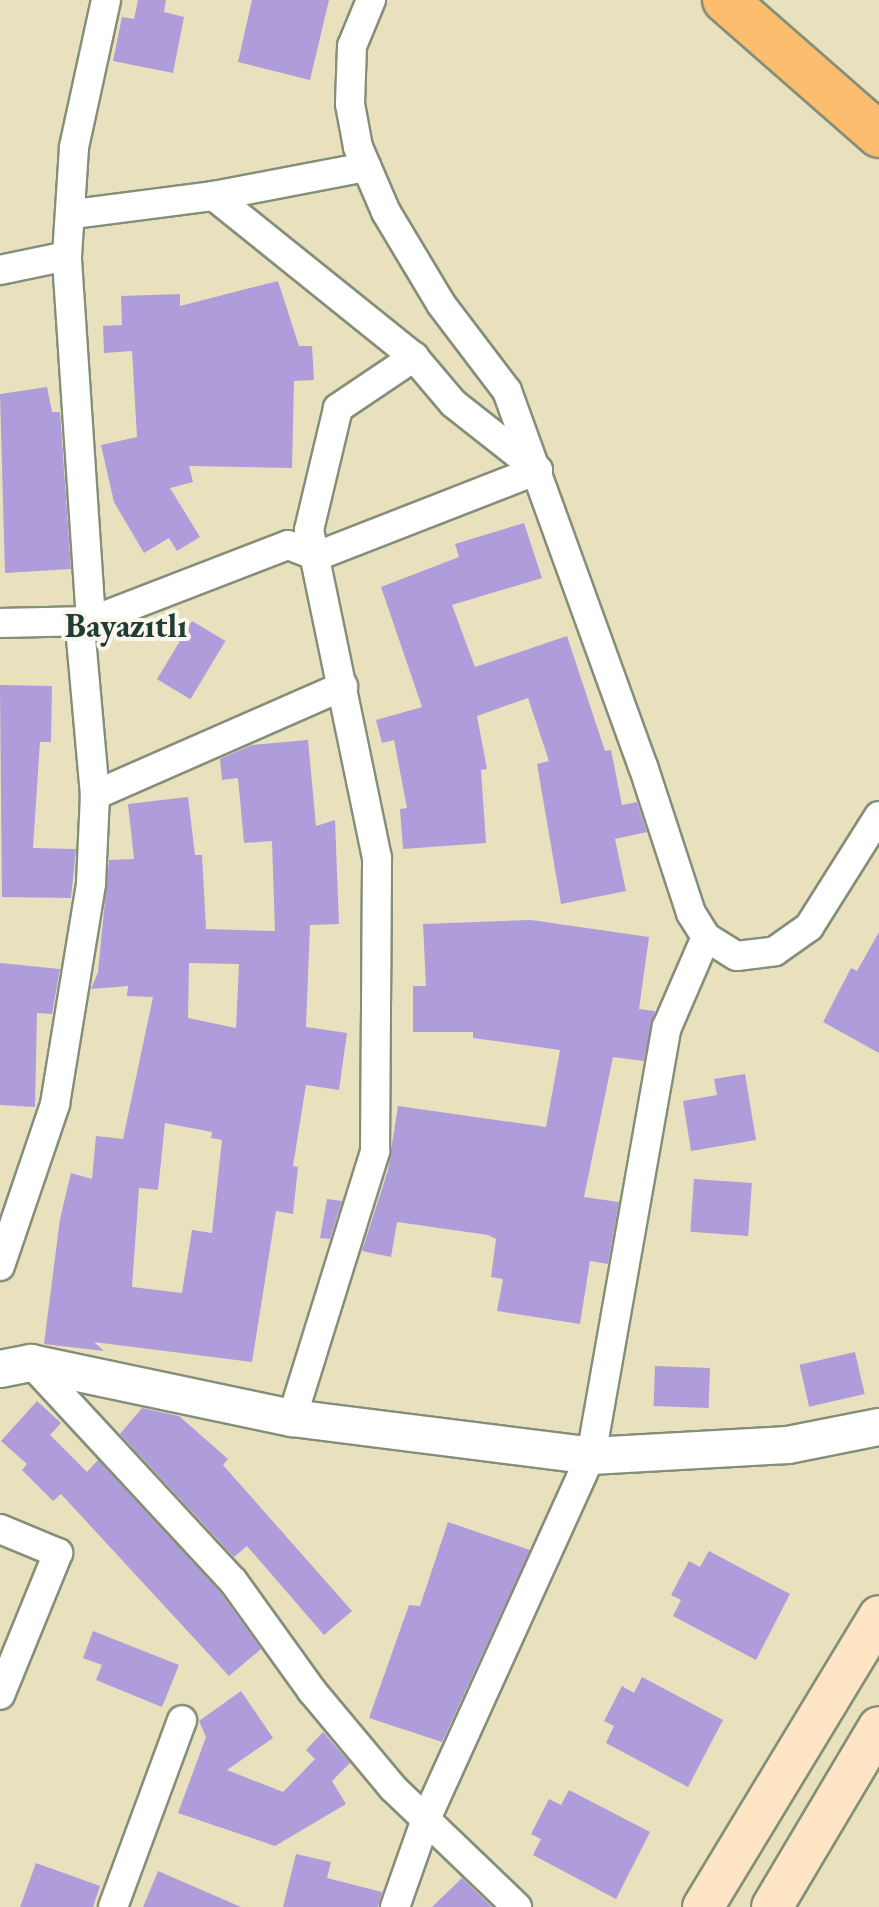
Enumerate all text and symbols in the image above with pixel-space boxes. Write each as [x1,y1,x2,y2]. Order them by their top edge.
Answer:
district label: Bayazıtlı [65,606,187,646]

